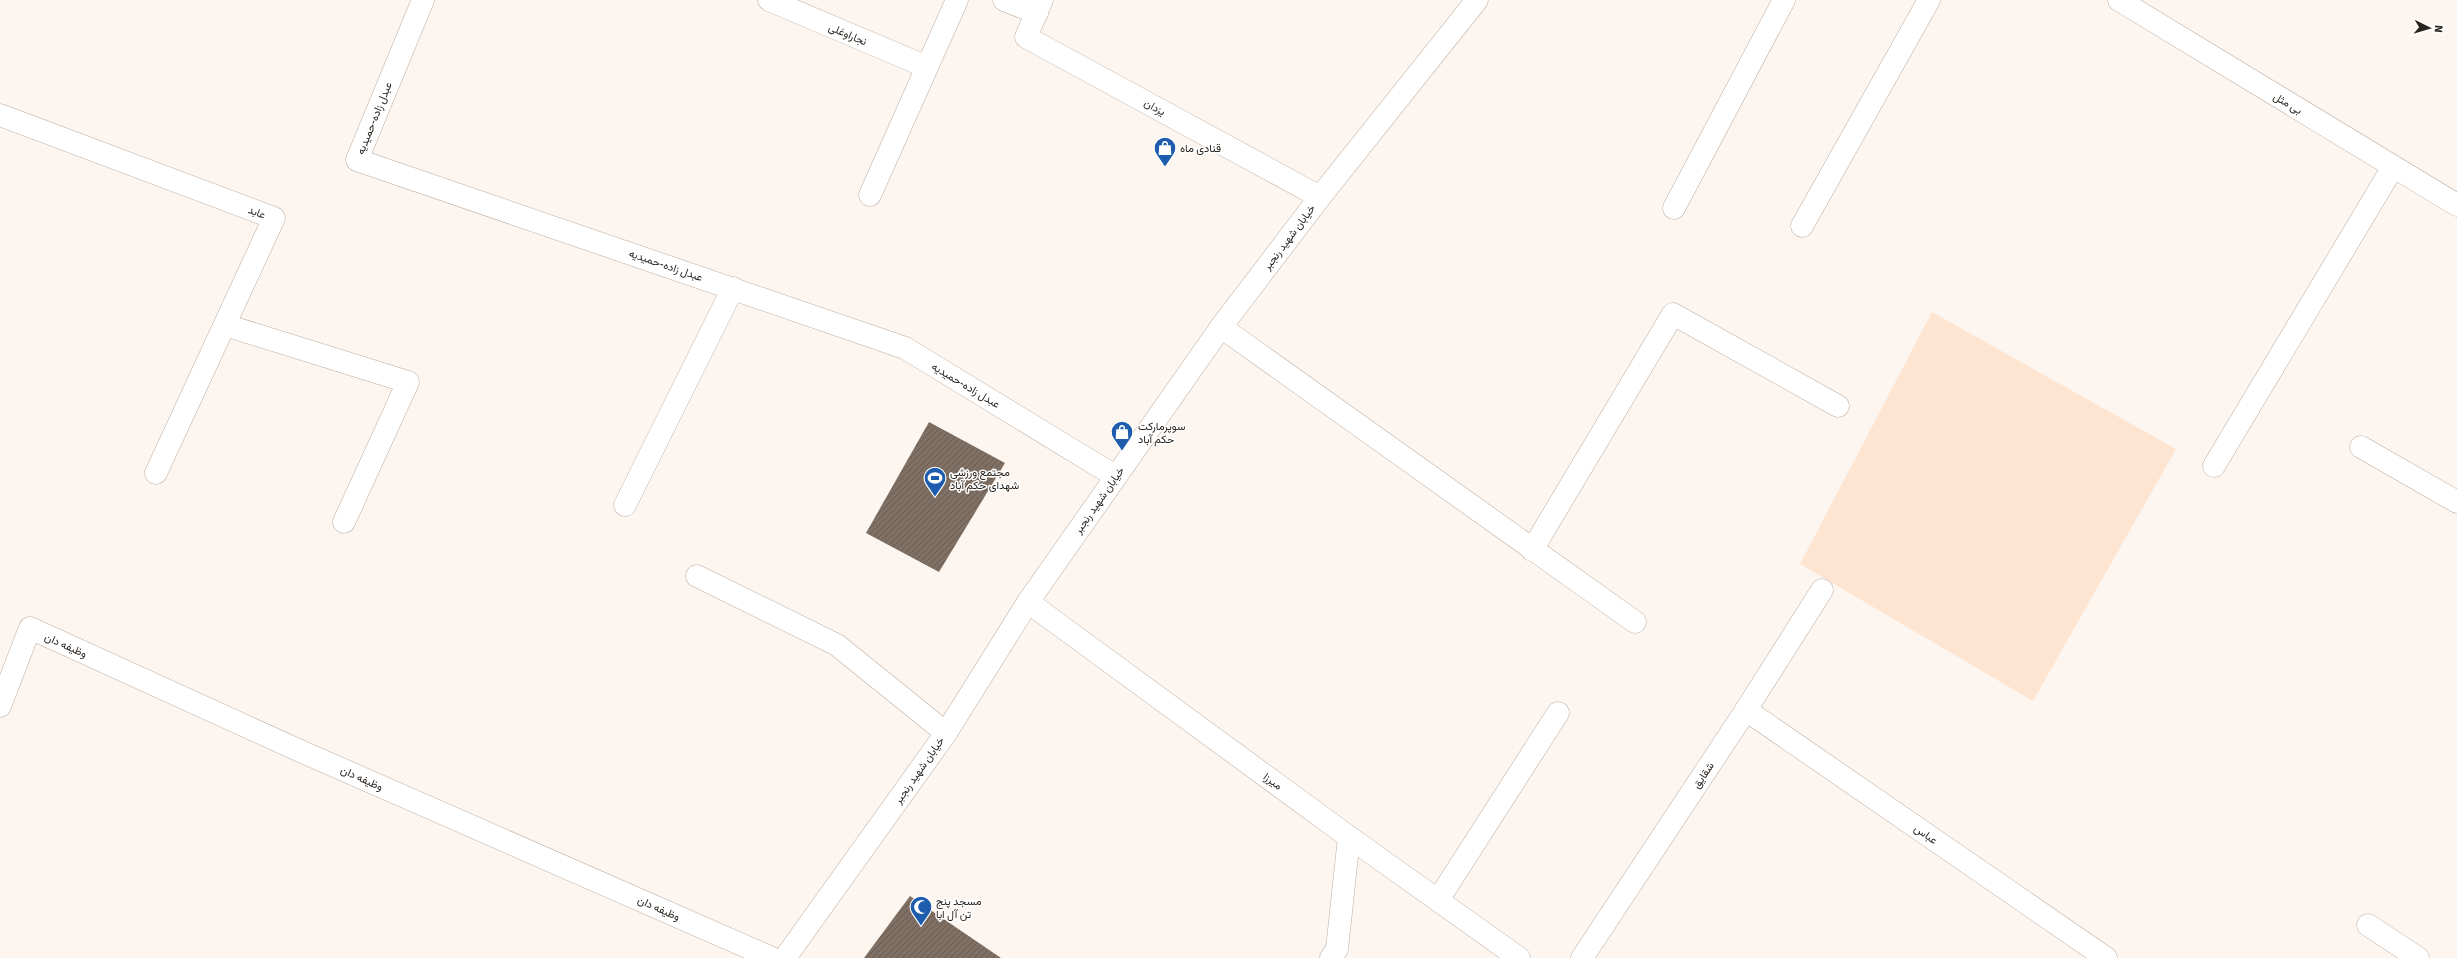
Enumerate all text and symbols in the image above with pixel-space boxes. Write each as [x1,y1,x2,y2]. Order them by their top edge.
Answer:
north arrow [2409,8,2449,48]
street label: نجاراوغلی [827,21,869,48]
text: N [2432,24,2445,33]
street label: عبدل زاده-حمیدیه [354,80,395,156]
street label: بی مثل [2271,90,2304,117]
street label: یزدان [1142,96,1168,119]
shop icon: قنادی ماه [1152,135,1178,168]
place label: قنادی ماه [1180,142,1221,155]
street label: خیابان شهید رنجبر [1260,202,1318,273]
street label: عابد [246,203,268,222]
street label: عبدل زاده-حمیدیه [627,247,705,284]
street label: عبدل زاده-حمیدیه [929,360,1002,411]
shop icon: سوپرمارکت حکم آباد [1109,419,1135,452]
place label: سوپرمارکت حکم آباد [1138,420,1186,447]
street label: خیابان شهید رنجبر [1071,464,1127,537]
sports icon: مجتمع ورزشی شهدای حکم آباد [922,465,948,498]
place label: مجتمع ورزشی شهدای حکم آباد [950,466,1019,493]
street label: وظیفه دان [43,630,89,661]
street label: خیابان شهید رنجبر [891,734,947,807]
street label: شقایق [1690,759,1717,791]
street label: وظیفه دان [339,763,385,794]
street label: میرزا [1261,770,1285,793]
street label: عباس [1912,822,1940,847]
street label: وظیفه دان [636,893,682,924]
mosque icon: مسجد پنج تن آل ابا [908,894,934,927]
place label: مسجد پنج تن آل ابا [936,895,982,921]

